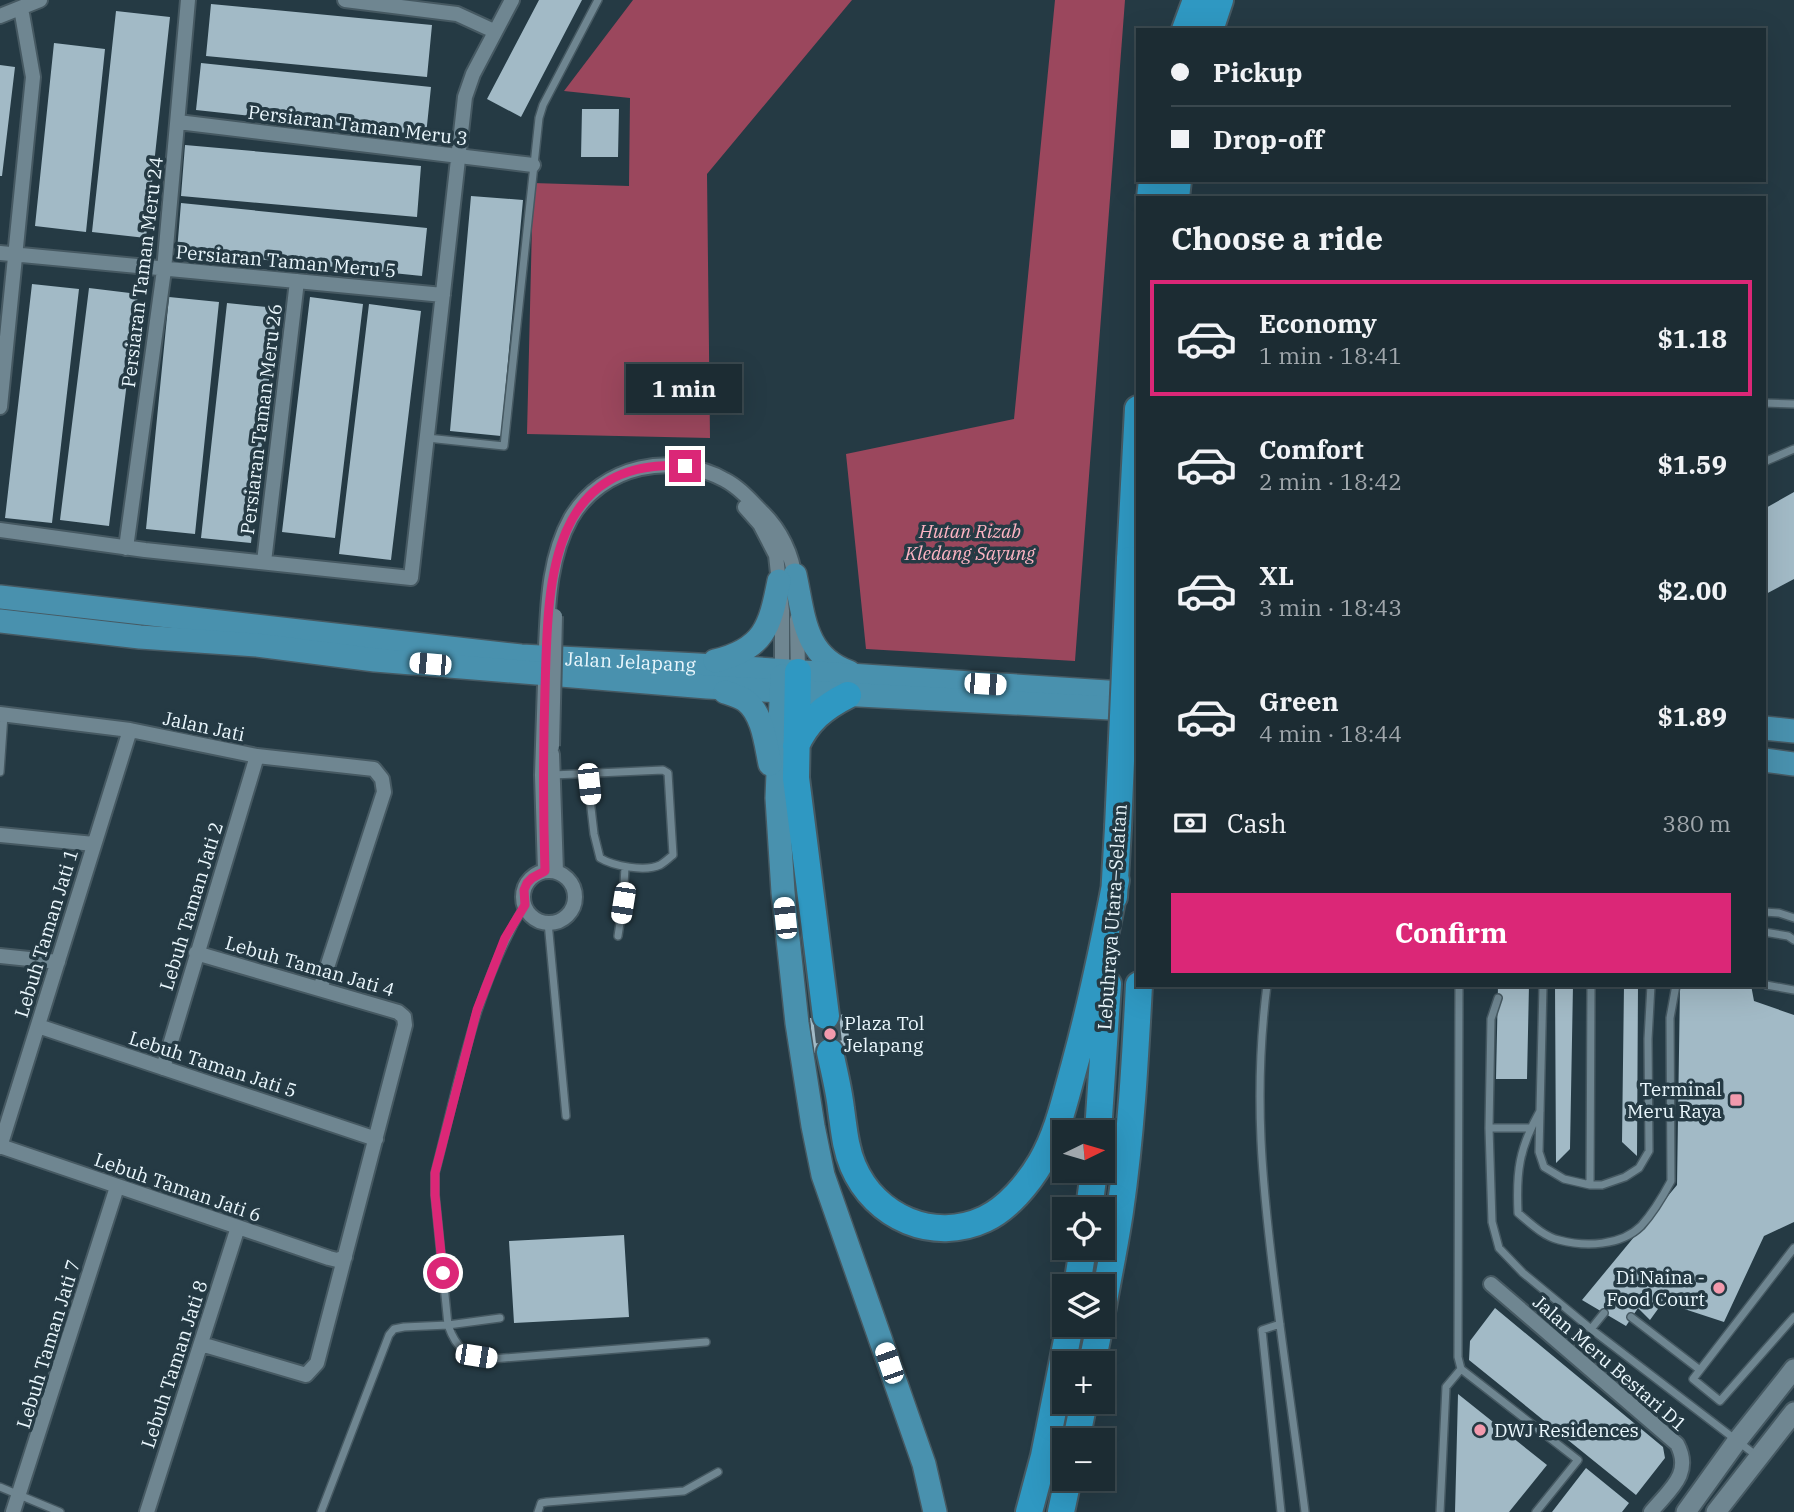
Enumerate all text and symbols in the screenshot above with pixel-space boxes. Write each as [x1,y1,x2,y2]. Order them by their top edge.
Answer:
text: Pickup [1213,55,1303,89]
street label: Persiaran Taman Meru 3 [247,100,469,150]
text: Drop-off [1213,122,1324,156]
street label: Persiaran Taman Meru 24 [116,155,168,389]
text: Choose a ride [1171,217,1383,259]
street label: Persiaran Taman Meru 5 [175,239,397,283]
street label: Persiaran Taman Meru 26 [235,302,287,536]
text: Economy [1259,306,1377,340]
icon: car [1175,307,1238,370]
text: $1.18 [1657,321,1727,355]
text: 1 min · 18:41 [1259,340,1402,370]
callout: 1 min [627,364,743,414]
text: 1 min [652,373,716,403]
text: Comfort [1259,432,1364,466]
icon: car [1175,433,1238,496]
text: $1.59 [1657,447,1727,481]
route end [669,450,701,482]
text: 2 min · 18:42 [1259,466,1402,496]
park label: Hutan Rizab Kledang Sayung [904,519,1036,565]
text: XL [1259,558,1294,592]
icon: car [1175,559,1238,622]
text: $2.00 [1657,573,1727,607]
text: 3 min · 18:43 [1259,592,1402,622]
street label: Jalan Jelapang [564,646,697,677]
car [409,652,452,676]
car [964,672,1007,696]
text: Green [1259,684,1339,718]
icon: car [1175,685,1238,748]
text: $1.89 [1657,699,1727,733]
street label: Jalan Jati [161,706,247,746]
text: 4 min · 18:44 [1259,718,1402,748]
car [577,762,602,806]
street label: Lebuhraya Utara–Selatan [1092,803,1132,1031]
icon: cash [1171,804,1209,842]
text: Cash [1227,806,1287,840]
text: 380 m [1662,808,1731,838]
street label: Lebuh Taman Jati 2 [154,819,228,993]
street label: Lebuh Taman Jati 1 [9,846,83,1020]
car [610,881,637,925]
button: Confirm [1171,893,1731,973]
car [773,896,798,940]
street label: Lebuh Taman Jati 4 [222,930,398,1002]
place label: Plaza Tol Jelapang [844,1011,925,1057]
street label: Lebuh Taman Jati 5 [126,1026,300,1102]
marker: Plaza Tol Jelapang [822,1026,838,1042]
place label: Terminal Meru Raya [1627,1077,1722,1123]
marker: Terminal Meru Raya [1728,1092,1744,1108]
north arrow [1052,1120,1115,1183]
map controls [1052,1120,1115,1491]
street label: Lebuh Taman Jati 6 [91,1147,265,1227]
button: locate [1052,1197,1115,1260]
street label: Lebuh Taman Jati 7 [11,1257,85,1431]
route start [427,1257,459,1289]
place label: Di Naina - Food Court [1606,1265,1705,1311]
button: layers [1052,1274,1115,1337]
street label: Lebuh Taman Jati 8 [136,1277,212,1451]
marker: Di Naina - Food Court [1711,1280,1727,1296]
street label: Jalan Meru Bestari D1 [1528,1290,1692,1436]
car [873,1340,906,1386]
car [454,1342,499,1370]
button: + [1052,1351,1115,1414]
place label: DWJ Residences [1494,1418,1639,1442]
marker: DWJ Residences [1472,1422,1488,1438]
button: − [1052,1428,1115,1491]

